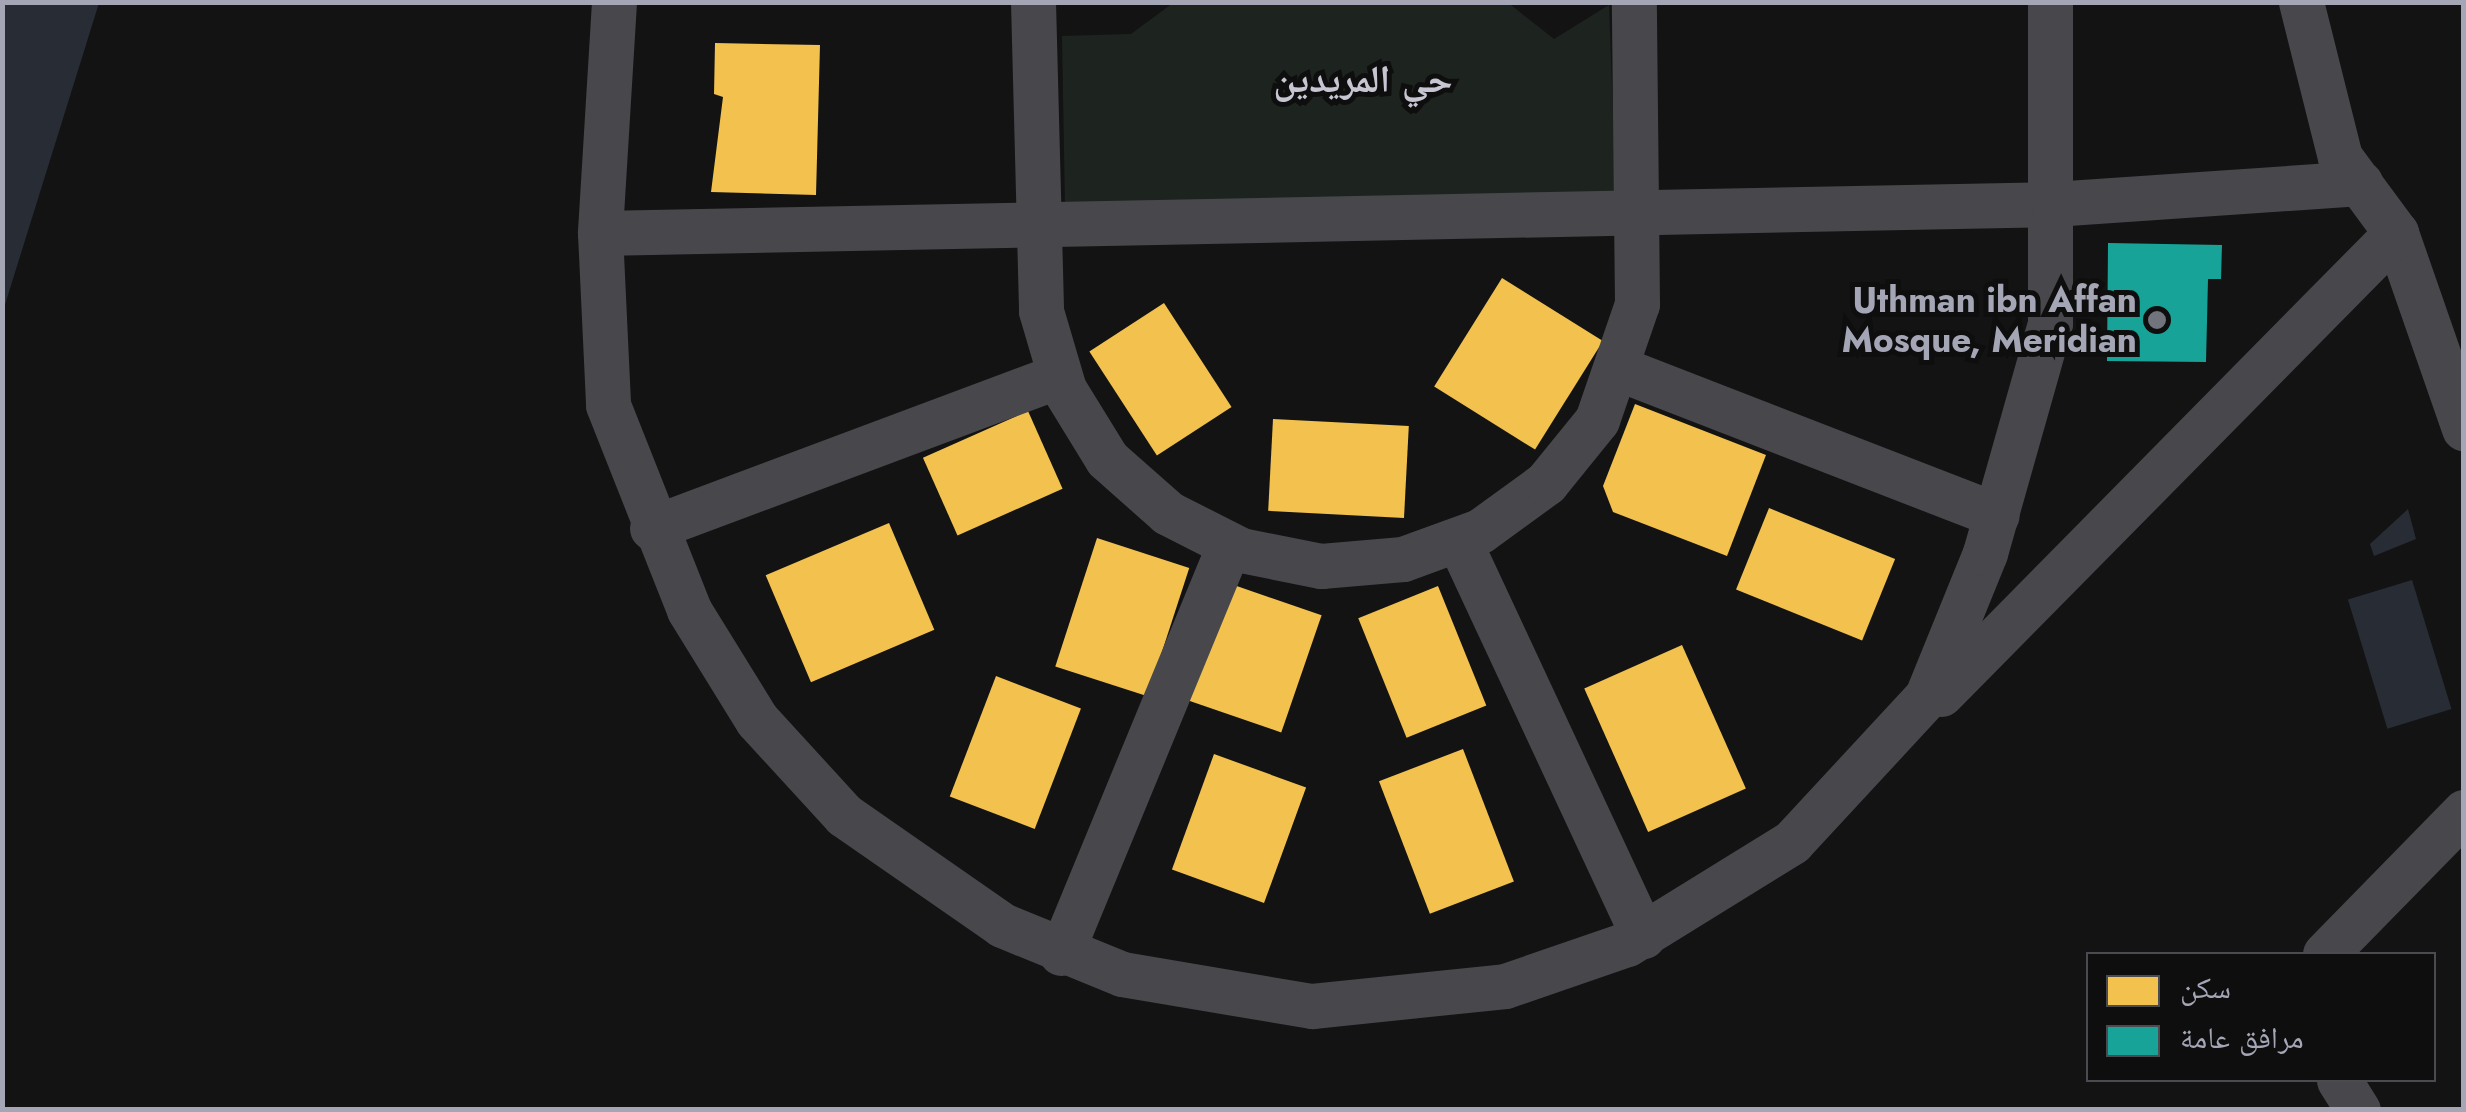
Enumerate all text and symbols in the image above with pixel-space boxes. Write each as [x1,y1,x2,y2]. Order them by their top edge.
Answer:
district label: حي المريدين [1273,56,1453,102]
place label: Uthman ibn Affan Mosque, Meridian [1842,279,2137,361]
marker: Uthman ibn Affan Mosque, Meridian [2146,309,2168,331]
legend [2086,952,2436,1082]
text: سكن [2180,966,2231,1009]
text: مرافق عامة [2180,1016,2304,1059]

